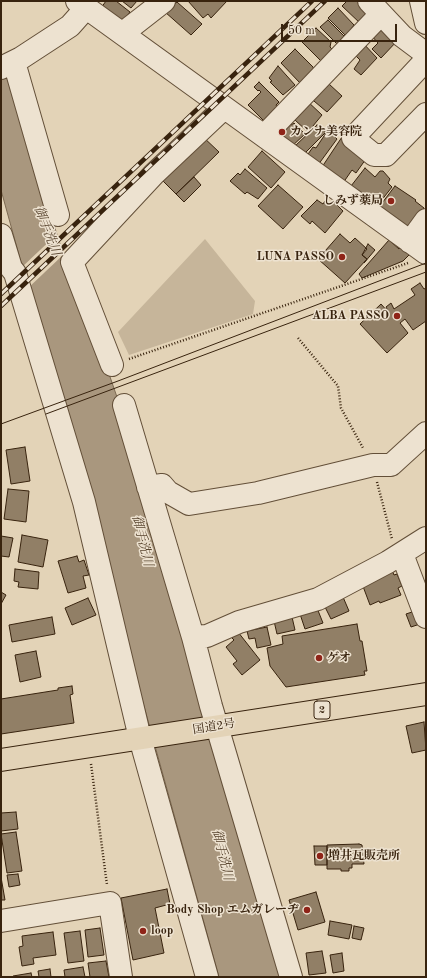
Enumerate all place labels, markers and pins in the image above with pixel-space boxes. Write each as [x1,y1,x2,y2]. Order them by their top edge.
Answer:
place label: カンナ美容院 [290,125,362,139]
marker: カンナ美容院 [277,127,287,137]
place label: しみず薬局 [323,194,383,208]
marker: しみず薬局 [386,196,396,206]
place label: LUNA PASSO [256,250,334,264]
marker: LUNA PASSO [337,252,347,262]
place label: ALBA PASSO [312,309,389,323]
marker: ALBA PASSO [392,311,402,321]
place label: ゲオ [327,651,351,665]
marker: ゲオ [314,653,324,663]
place label: 増井瓦販売所 [328,849,400,863]
marker: 増井瓦販売所 [315,851,325,861]
place label: Body Shop エムガレーヂ [166,903,299,917]
marker: Body Shop エムガレーヂ [302,905,312,915]
place label: loop [151,924,173,938]
marker: loop [138,926,148,936]

